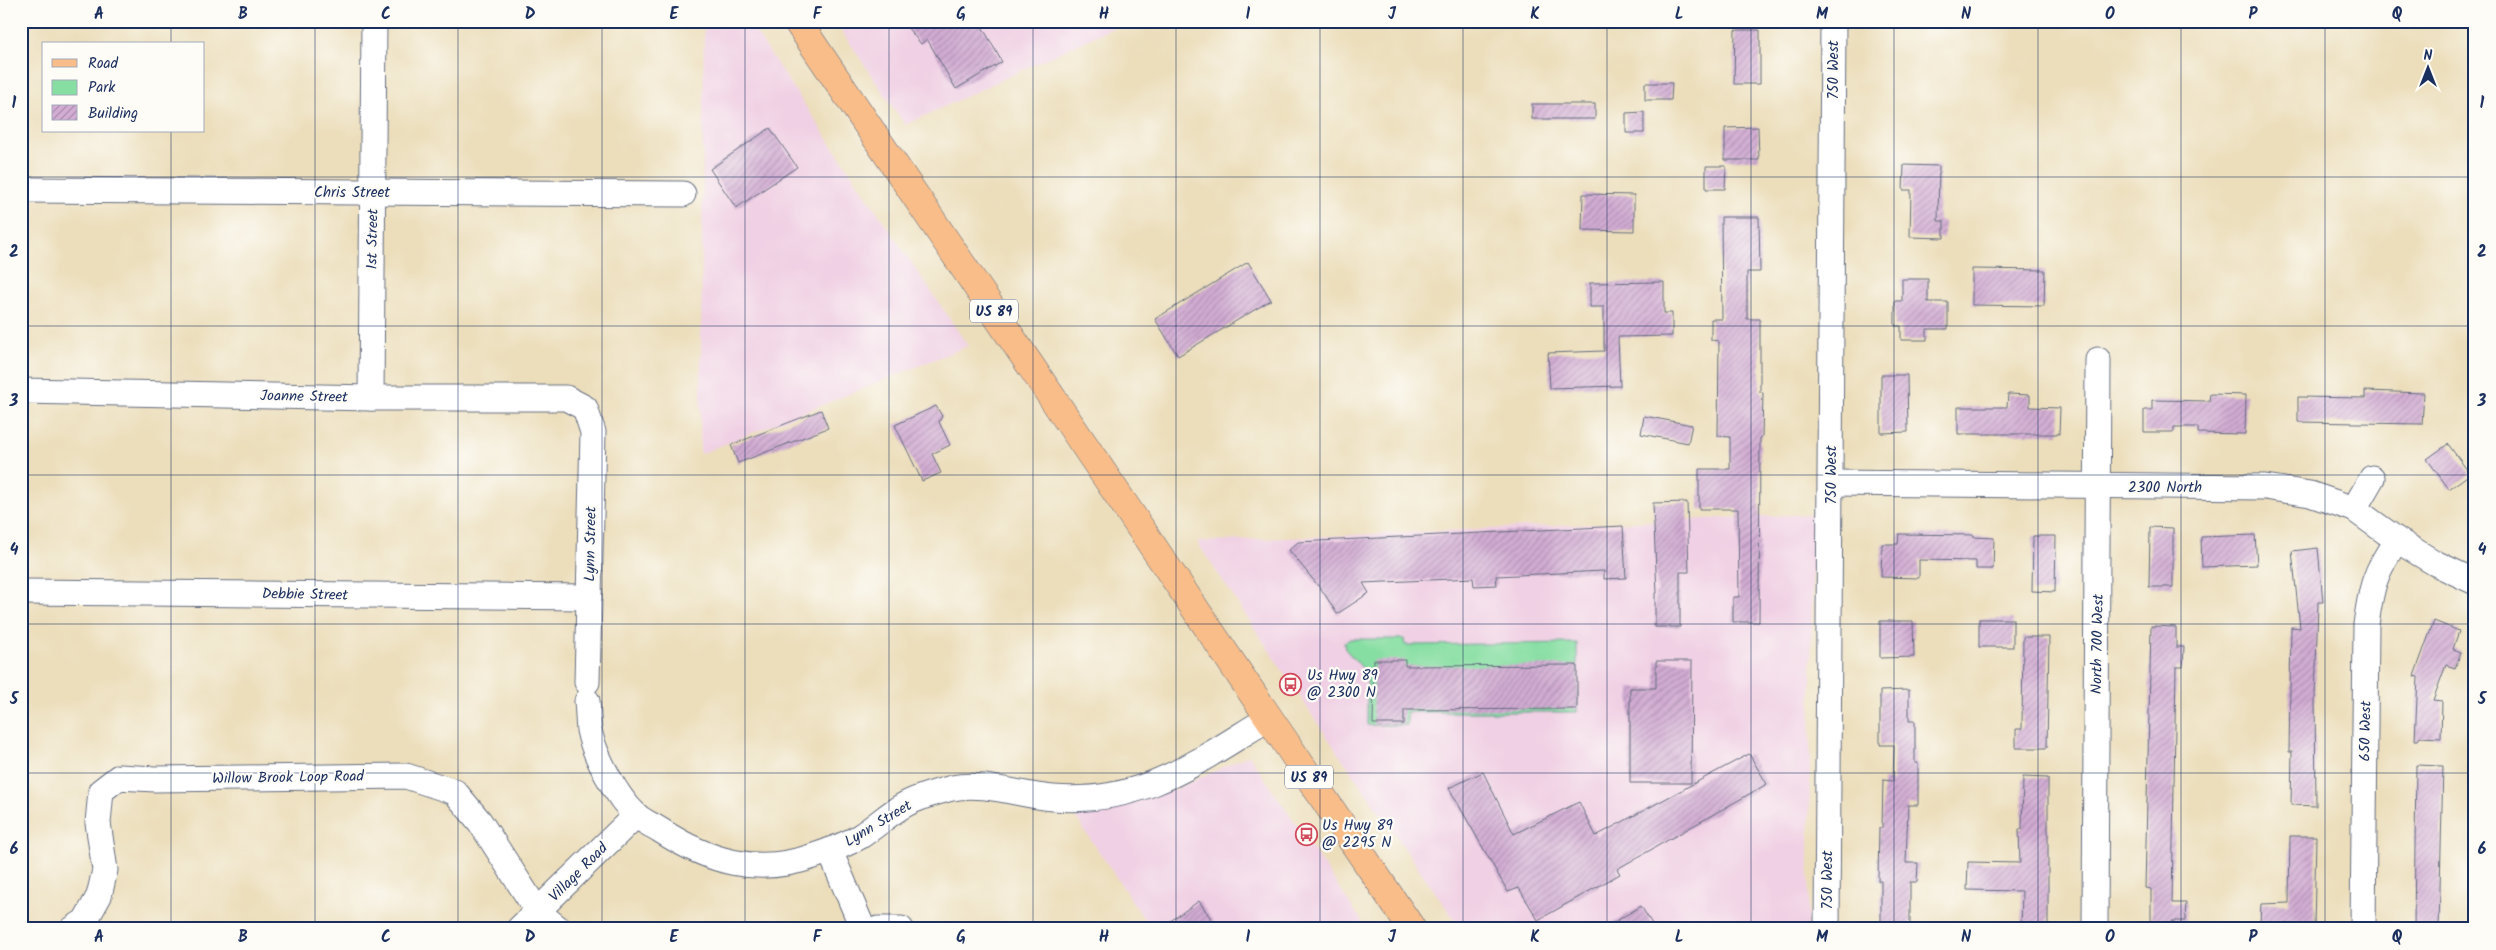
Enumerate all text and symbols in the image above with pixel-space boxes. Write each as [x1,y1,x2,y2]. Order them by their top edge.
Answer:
text: A [94,2,104,27]
text: B [238,2,248,27]
text: C [381,2,391,27]
text: D [525,2,536,27]
text: E [670,2,680,27]
text: F [813,2,823,27]
text: G [956,2,966,27]
text: H [1099,2,1109,27]
text: I [1246,2,1251,27]
text: J [1388,2,1397,27]
text: K [1530,2,1540,27]
text: L [1675,2,1683,27]
text: M [1816,2,1829,27]
text: N [1961,2,1971,27]
text: O [2105,2,2115,27]
text: P [2249,2,2259,27]
text: Q [2392,2,2403,27]
street label: 750 West [1822,40,1846,100]
legend [42,42,205,132]
north arrow [2404,42,2454,92]
text: N [2424,45,2433,67]
text: Road [88,52,119,76]
text: Park [88,76,116,100]
text: 1 [12,91,17,116]
text: 1 [2480,91,2485,116]
text: Building [88,102,138,126]
street label: Chris Street [314,181,390,205]
street label: 1st Street [360,208,386,270]
text: 2 [9,240,19,265]
text: 2 [2477,240,2487,265]
road number: US 89 [970,300,1018,322]
street label: Joanne Street [260,384,348,410]
text: 3 [9,389,19,414]
text: 3 [2477,389,2487,414]
street label: 750 West [1820,445,1844,505]
street label: 2300 North [2128,476,2202,500]
street label: Lynn Street [578,506,604,582]
text: 4 [10,538,19,563]
text: 4 [2478,538,2487,563]
street label: Debbie Street [261,582,349,608]
street label: North 700 West [2085,593,2111,694]
place label: Us Hwy 89 @ 2300 N [1307,664,1379,705]
bus stop icon: Us Hwy 89 @ 2300 N [1279,672,1303,696]
text: 5 [9,687,20,712]
text: 5 [2477,687,2488,712]
street label: 650 West [2353,700,2379,762]
street label: Willow Brook Loop Road [212,765,365,791]
road number: US 89 [1285,766,1333,789]
street label: Lynn Street [840,794,917,854]
place label: Us Hwy 89 @ 2295 N [1322,814,1394,855]
bus stop icon: Us Hwy 89 @ 2295 N [1294,822,1318,846]
text: 6 [10,837,19,862]
street label: Village Road [543,837,614,908]
text: 6 [2478,837,2487,862]
street label: 750 West [1816,850,1840,910]
text: A [94,925,104,950]
text: B [238,925,248,950]
text: C [381,925,391,950]
text: D [525,925,536,950]
text: E [670,925,680,950]
text: F [813,925,823,950]
text: G [956,925,966,950]
text: H [1099,925,1109,950]
text: I [1246,925,1251,950]
text: J [1388,925,1397,950]
text: K [1530,925,1540,950]
text: L [1675,925,1683,950]
text: M [1816,925,1829,950]
text: N [1961,925,1971,950]
text: O [2105,925,2115,950]
text: P [2249,925,2259,950]
text: Q [2392,925,2403,950]

